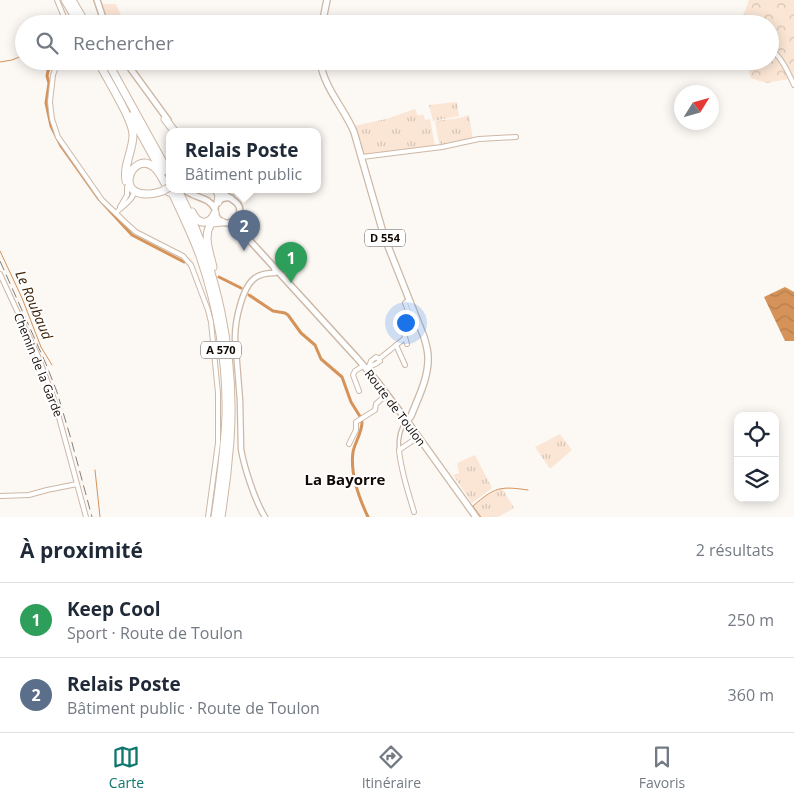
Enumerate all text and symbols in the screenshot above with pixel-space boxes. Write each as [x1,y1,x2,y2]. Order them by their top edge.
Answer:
search box [15,15,779,70]
icon: search [33,29,61,57]
text: Rechercher [73,30,174,56]
north arrow [674,85,719,130]
popup [166,128,321,193]
text: Relais Poste [185,137,299,163]
text: Bâtiment public [185,163,302,185]
pin: 2 [228,210,260,251]
road number: D 554 [365,230,405,247]
pin: 1 [275,242,307,283]
water label: Le Roubaud [11,267,58,343]
street label: Chemin de la Garde [10,310,67,420]
your location [393,310,419,336]
road number: A 570 [201,342,241,358]
street label: Route de Toulon [361,366,430,450]
map controls [734,412,779,502]
button: locate [734,412,779,457]
button: layers [734,457,779,502]
district label: La Bayorre [305,469,386,489]
text: À proximité [20,536,143,564]
text: 2 résultats [696,539,774,561]
text: Keep Cool [67,596,160,622]
text: 1 [31,609,41,631]
text: 250 m [728,609,774,631]
text: Sport · Route de Toulon [67,622,243,644]
text: Relais Poste [67,671,181,697]
text: 2 [31,684,41,706]
text: 360 m [728,684,774,706]
text: Bâtiment public · Route de Toulon [67,697,320,719]
tab: Carte [109,743,144,792]
tab: Itinéraire [362,743,421,792]
tab: Favoris [639,743,685,792]

